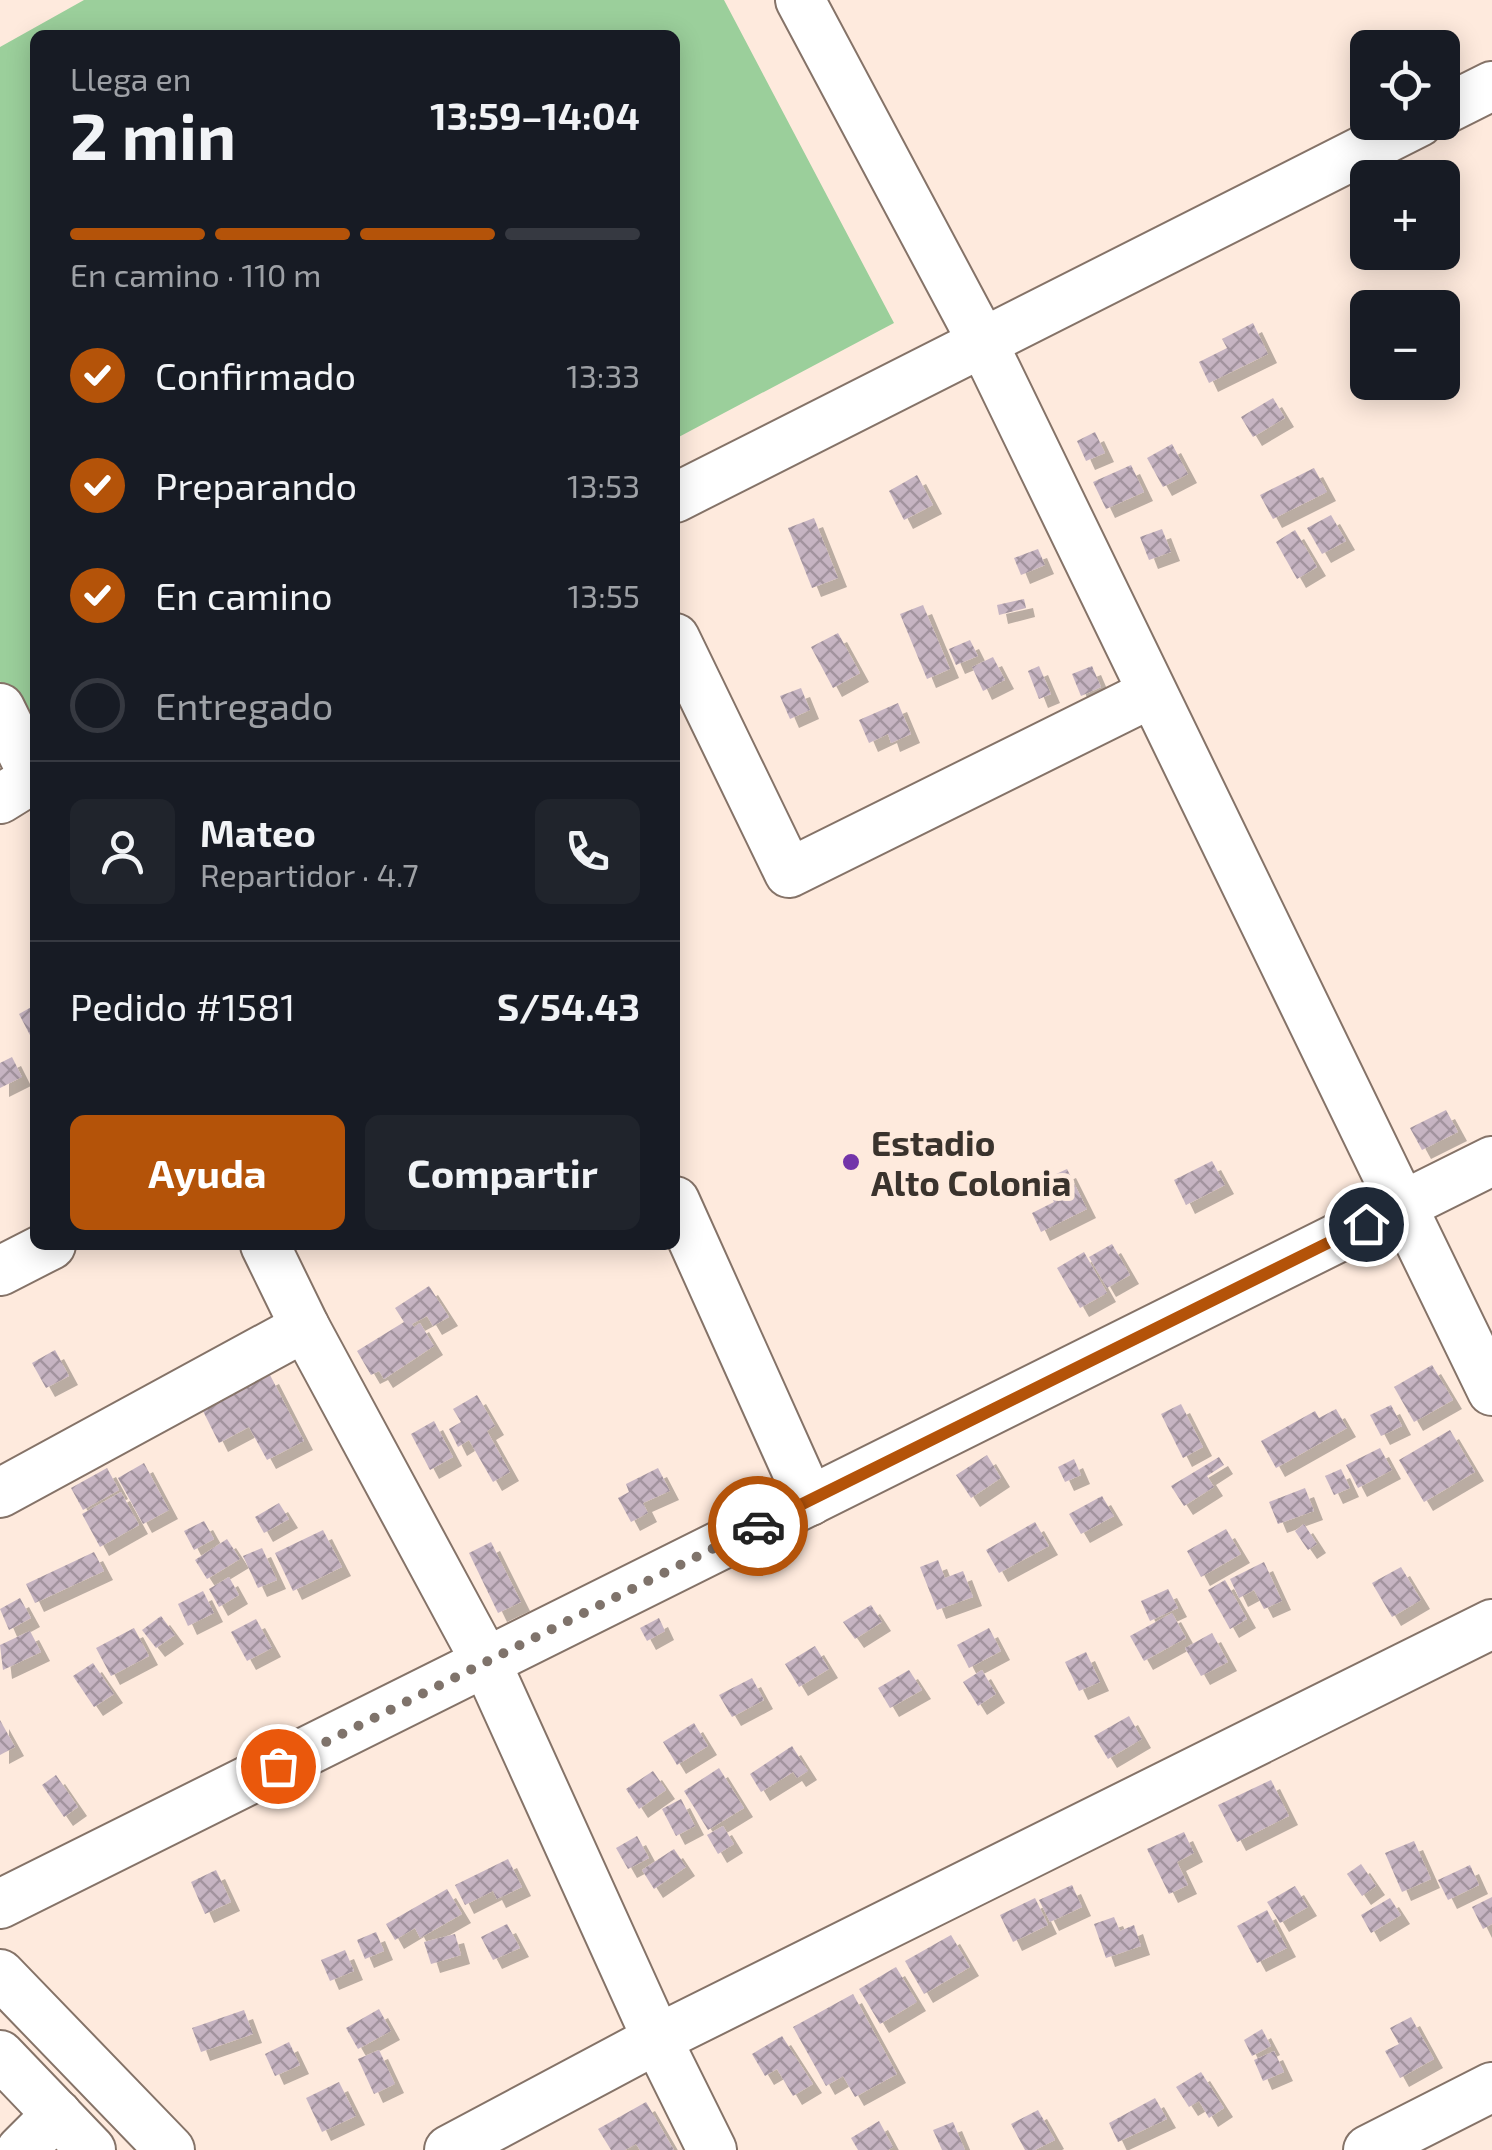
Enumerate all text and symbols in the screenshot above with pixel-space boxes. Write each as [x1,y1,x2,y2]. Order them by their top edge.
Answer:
map controls [1350,30,1460,400]
button: locate [1350,30,1460,140]
text: Llega en [70,59,191,97]
text: 13:59–14:04 [430,92,640,138]
text: 2 min [70,95,236,173]
button: + [1350,160,1460,270]
text: En camino · 110 m [70,255,321,293]
button: − [1350,290,1460,400]
icon: check [70,348,125,403]
text: Confirmado [155,352,356,398]
text: 13:33 [566,356,640,394]
icon: check [70,458,125,513]
text: Preparando [155,462,357,508]
text: 13:53 [567,466,640,504]
icon: check [70,568,125,623]
text: En camino [155,572,333,618]
text: 13:55 [568,576,640,614]
text: Entregado [155,682,333,728]
button: person [70,799,175,904]
button: phone [535,799,640,904]
text: Mateo [200,809,316,855]
text: Repartidor · 4.7 [200,855,419,893]
text: Pedido #1581 [70,983,295,1029]
text: S/54.43 [497,983,640,1029]
button: Ayuda [70,1115,345,1230]
button: Compartir [365,1115,640,1230]
place label: Estadio Alto Colonia [871,1121,1071,1203]
marker: Estadio Alto Colonia [840,1151,862,1173]
pin [1324,1182,1409,1267]
icon: home [1339,1197,1394,1252]
courier [708,1476,808,1576]
icon: car [731,1499,786,1554]
pin [236,1724,321,1809]
icon: bag [251,1739,306,1794]

